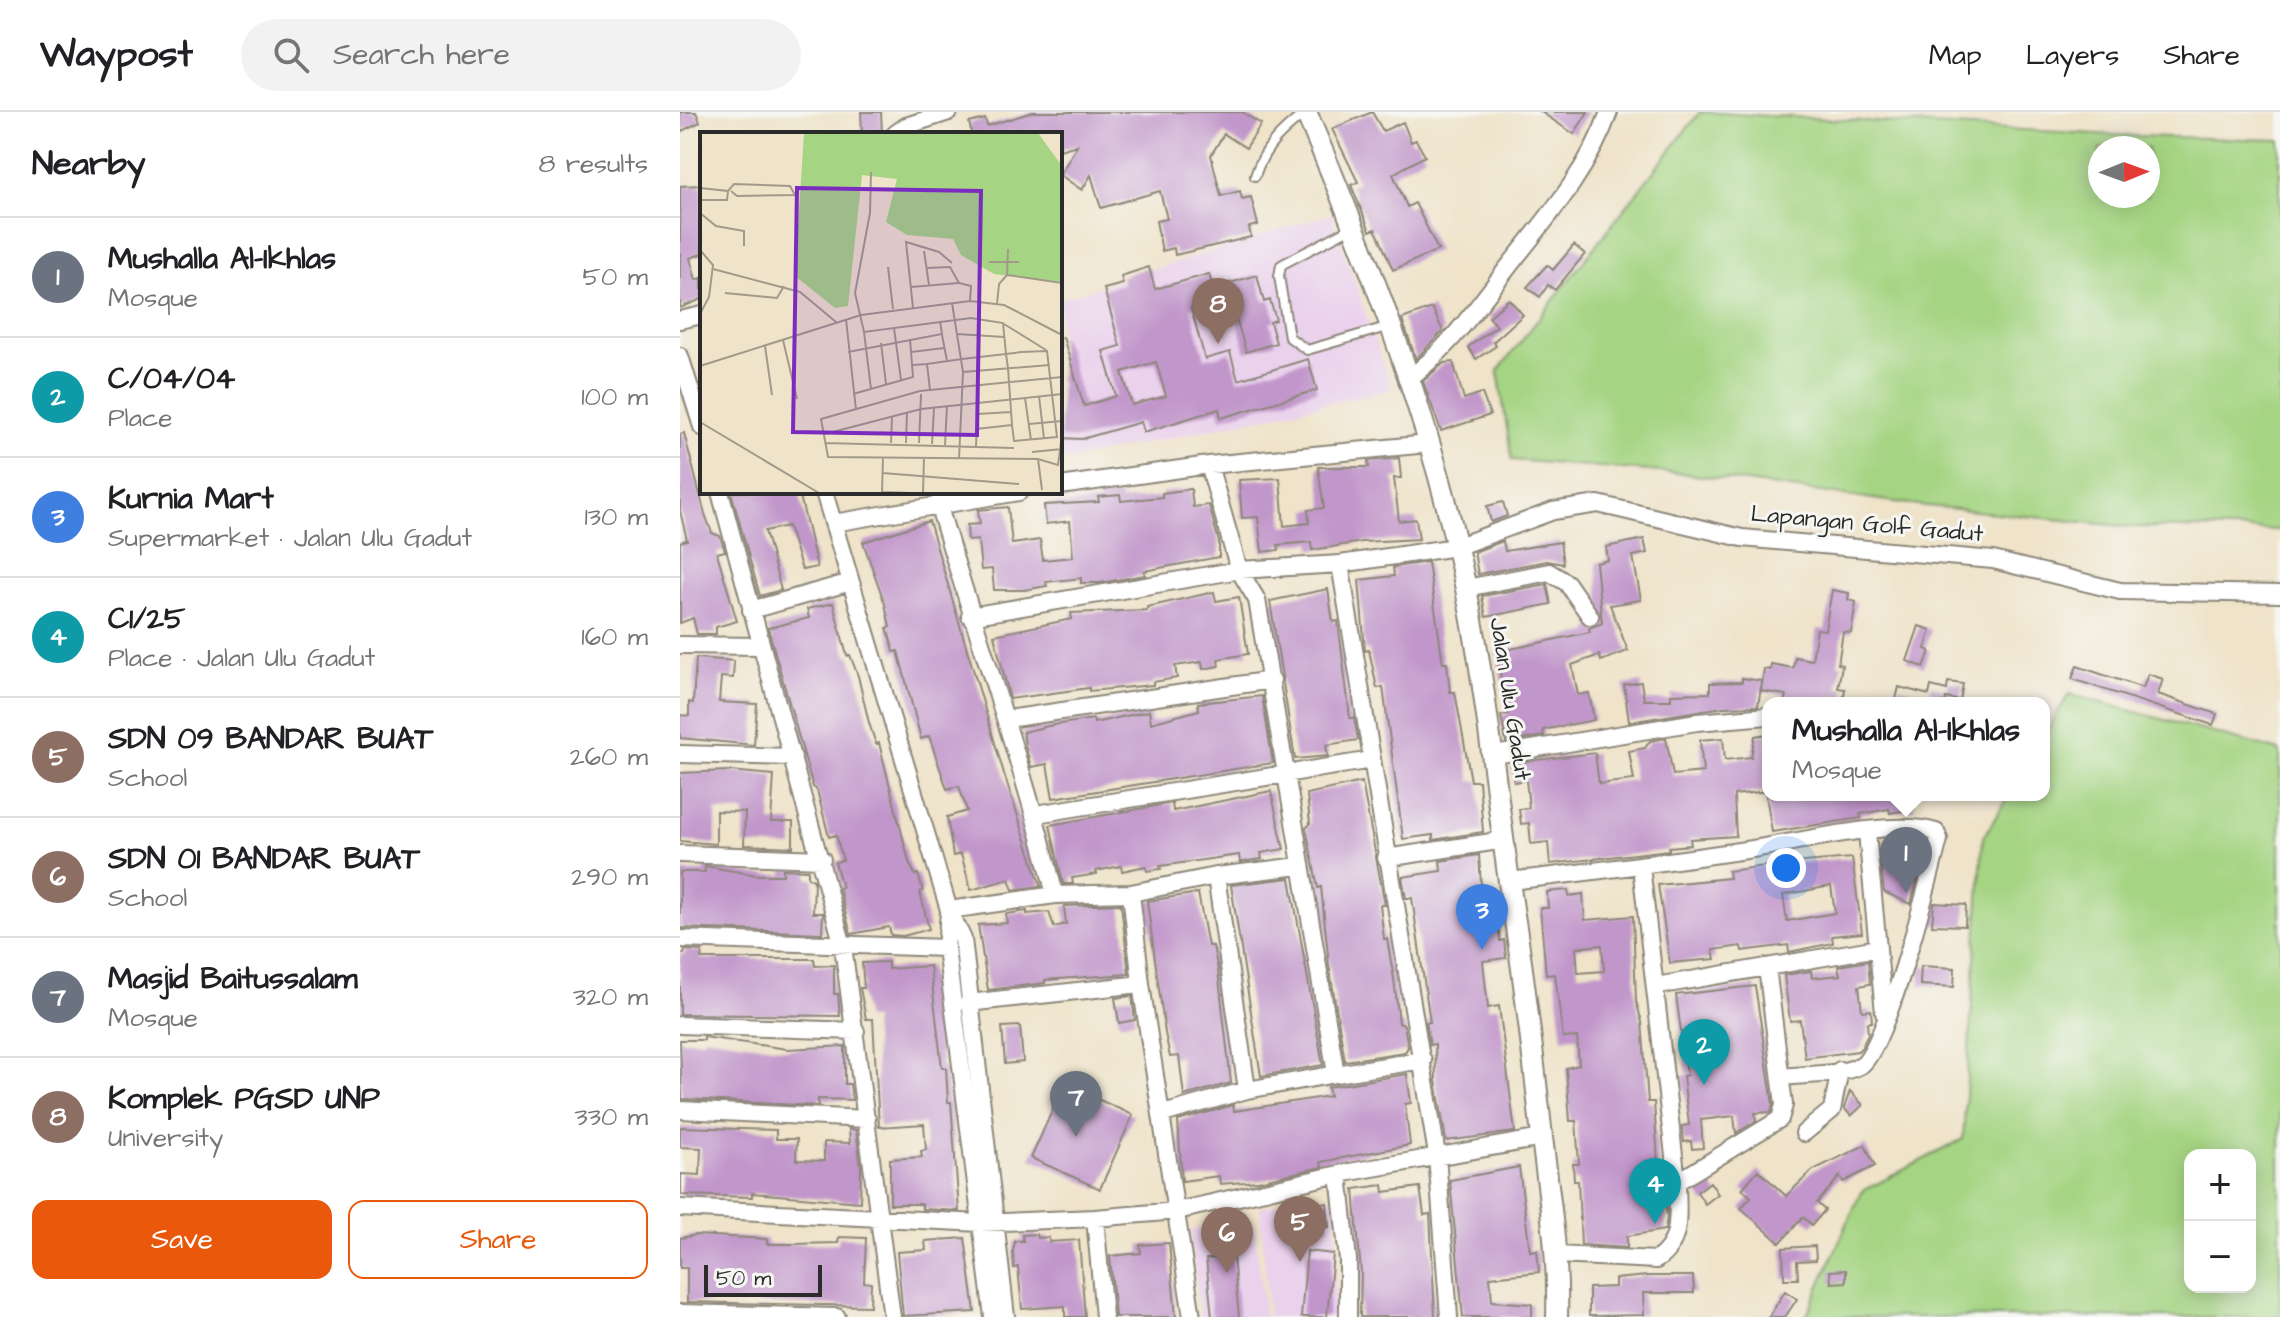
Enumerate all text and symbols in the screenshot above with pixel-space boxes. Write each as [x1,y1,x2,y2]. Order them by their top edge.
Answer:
search box [241,19,801,91]
text: Waypost [40,29,193,81]
icon: search [269,33,313,77]
text: Search here [333,34,510,76]
text: Map [1929,36,1982,75]
text: Layers [2026,36,2119,75]
text: Share [2163,36,2240,75]
inset map [700,132,1062,494]
north arrow [2088,136,2160,208]
text: Nearby [32,140,146,188]
text: 8 results [538,146,648,182]
text: Mushalla Al-Ikhlas [108,238,336,280]
text: 1 [56,259,60,295]
text: 50 m [583,259,648,295]
pin: 8 [1192,278,1244,344]
text: Mosque [108,280,198,316]
text: C/04/04 [108,358,235,400]
text: 2 [51,379,65,415]
text: 100 m [581,379,648,415]
text: Place [108,400,172,436]
text: Kurnia Mart [108,478,274,520]
street label: Lapangan Golf Gadut [1749,497,1985,552]
text: 3 [51,499,65,535]
text: 130 m [584,499,648,535]
text: Supermarket · Jalan Ulu Gadut [108,520,472,556]
text: C1/25 [108,598,185,640]
street label: Jalan Ulu Gadut [1480,615,1540,783]
text: 4 [49,619,67,655]
text: 160 m [581,619,648,655]
text: Place · Jalan Ulu Gadut [108,640,375,676]
popup [1762,697,2050,801]
text: Mushalla Al-Ikhlas [1792,710,2020,752]
text: SDN 09 BANDAR BUAT [108,718,433,760]
text: 5 [49,739,67,775]
text: 260 m [570,739,648,775]
text: Mosque [1792,752,1882,788]
text: School [108,760,187,796]
pin: 1 [1880,827,1932,893]
text: SDN 01 BANDAR BUAT [108,838,420,880]
your location [1766,848,1806,888]
text: 6 [50,859,66,895]
text: 290 m [571,859,648,895]
text: School [108,880,187,916]
pin: 3 [1456,884,1508,950]
text: Masjid Baitussalam [108,958,358,1000]
text: 7 [50,979,66,1015]
text: 320 m [573,979,648,1015]
text: Mosque [108,1000,198,1036]
pin: 2 [1678,1019,1730,1085]
pin: 7 [1050,1071,1102,1137]
text: Komplek PGSD UNP [108,1078,380,1120]
text: 8 [50,1099,66,1135]
text: 330 m [574,1099,648,1135]
text: University [108,1120,223,1156]
map controls [2184,1149,2256,1293]
button: + [2184,1149,2256,1221]
pin: 4 [1629,1158,1681,1224]
pin: 5 [1274,1196,1326,1262]
button: Save [32,1200,332,1279]
button: Share [348,1200,648,1279]
pin: 6 [1201,1207,1253,1273]
button: − [2184,1221,2256,1293]
scale bar [704,1261,822,1297]
text: 50 m [716,1263,771,1294]

